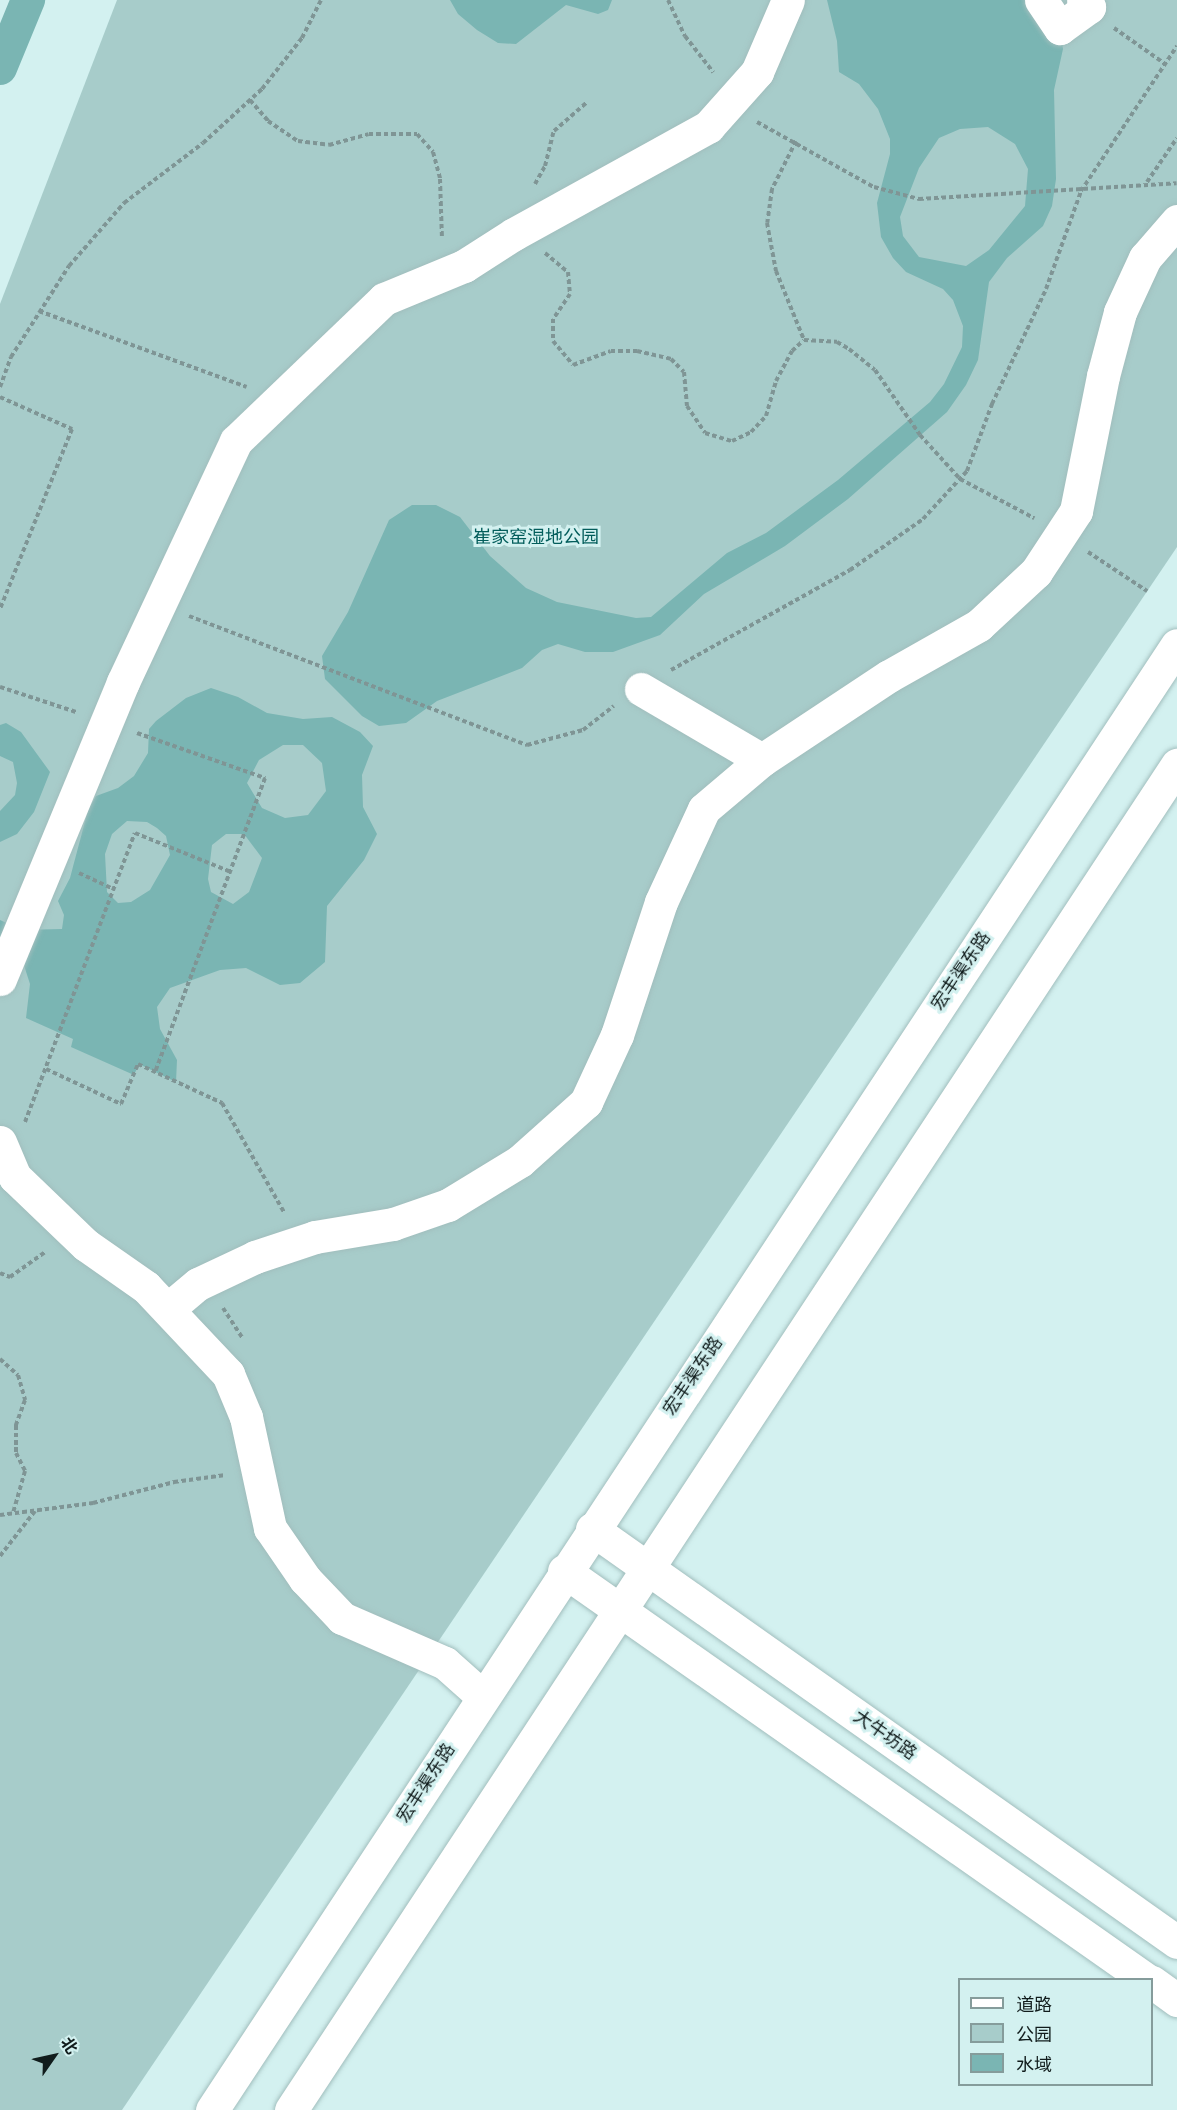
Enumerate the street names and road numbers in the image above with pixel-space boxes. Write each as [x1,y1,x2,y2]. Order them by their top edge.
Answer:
street label: 宏丰渠东路 [927,928,995,1014]
street label: 宏丰渠东路 [659,1333,727,1419]
street label: 大牛坊路 [849,1706,921,1764]
street label: 宏丰渠东路 [392,1739,460,1827]

